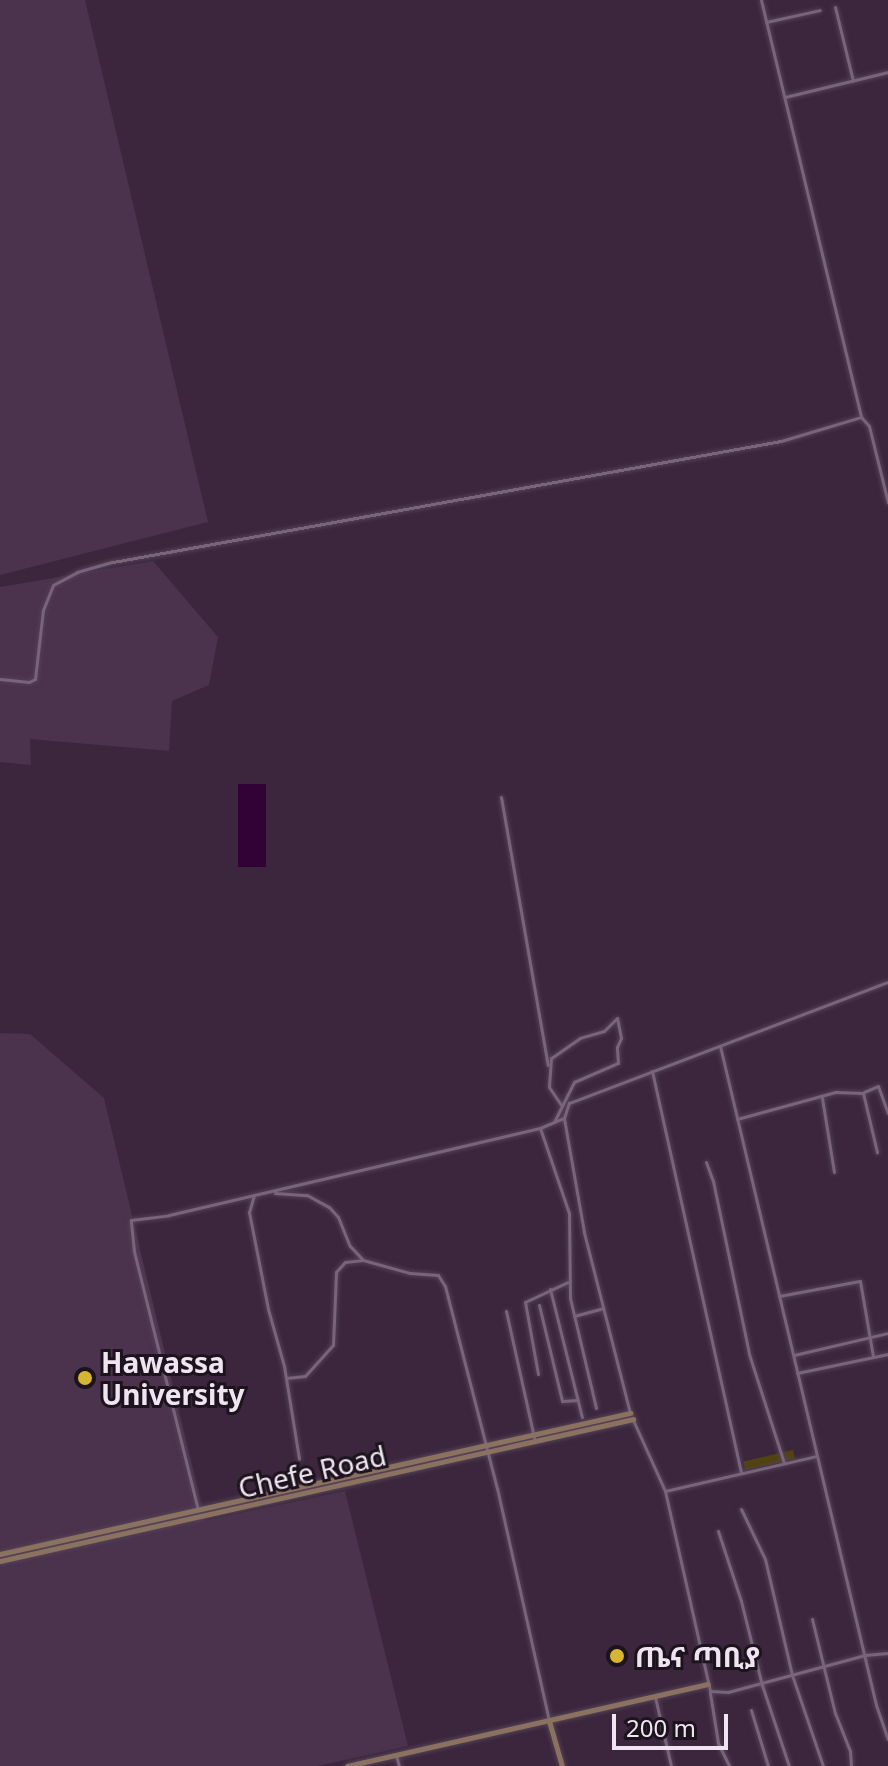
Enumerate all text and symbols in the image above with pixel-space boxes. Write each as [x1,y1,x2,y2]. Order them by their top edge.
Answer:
place label: Hawassa University [101,1345,245,1411]
marker: Hawassa University [76,1369,94,1387]
street label: Chefe Road [235,1438,389,1504]
place label: ጤና ጣቢያ [635,1639,760,1673]
marker: ጤና ጣቢያ [606,1645,628,1667]
scale bar [616,1698,732,1748]
text: 200 m [626,1711,696,1744]

